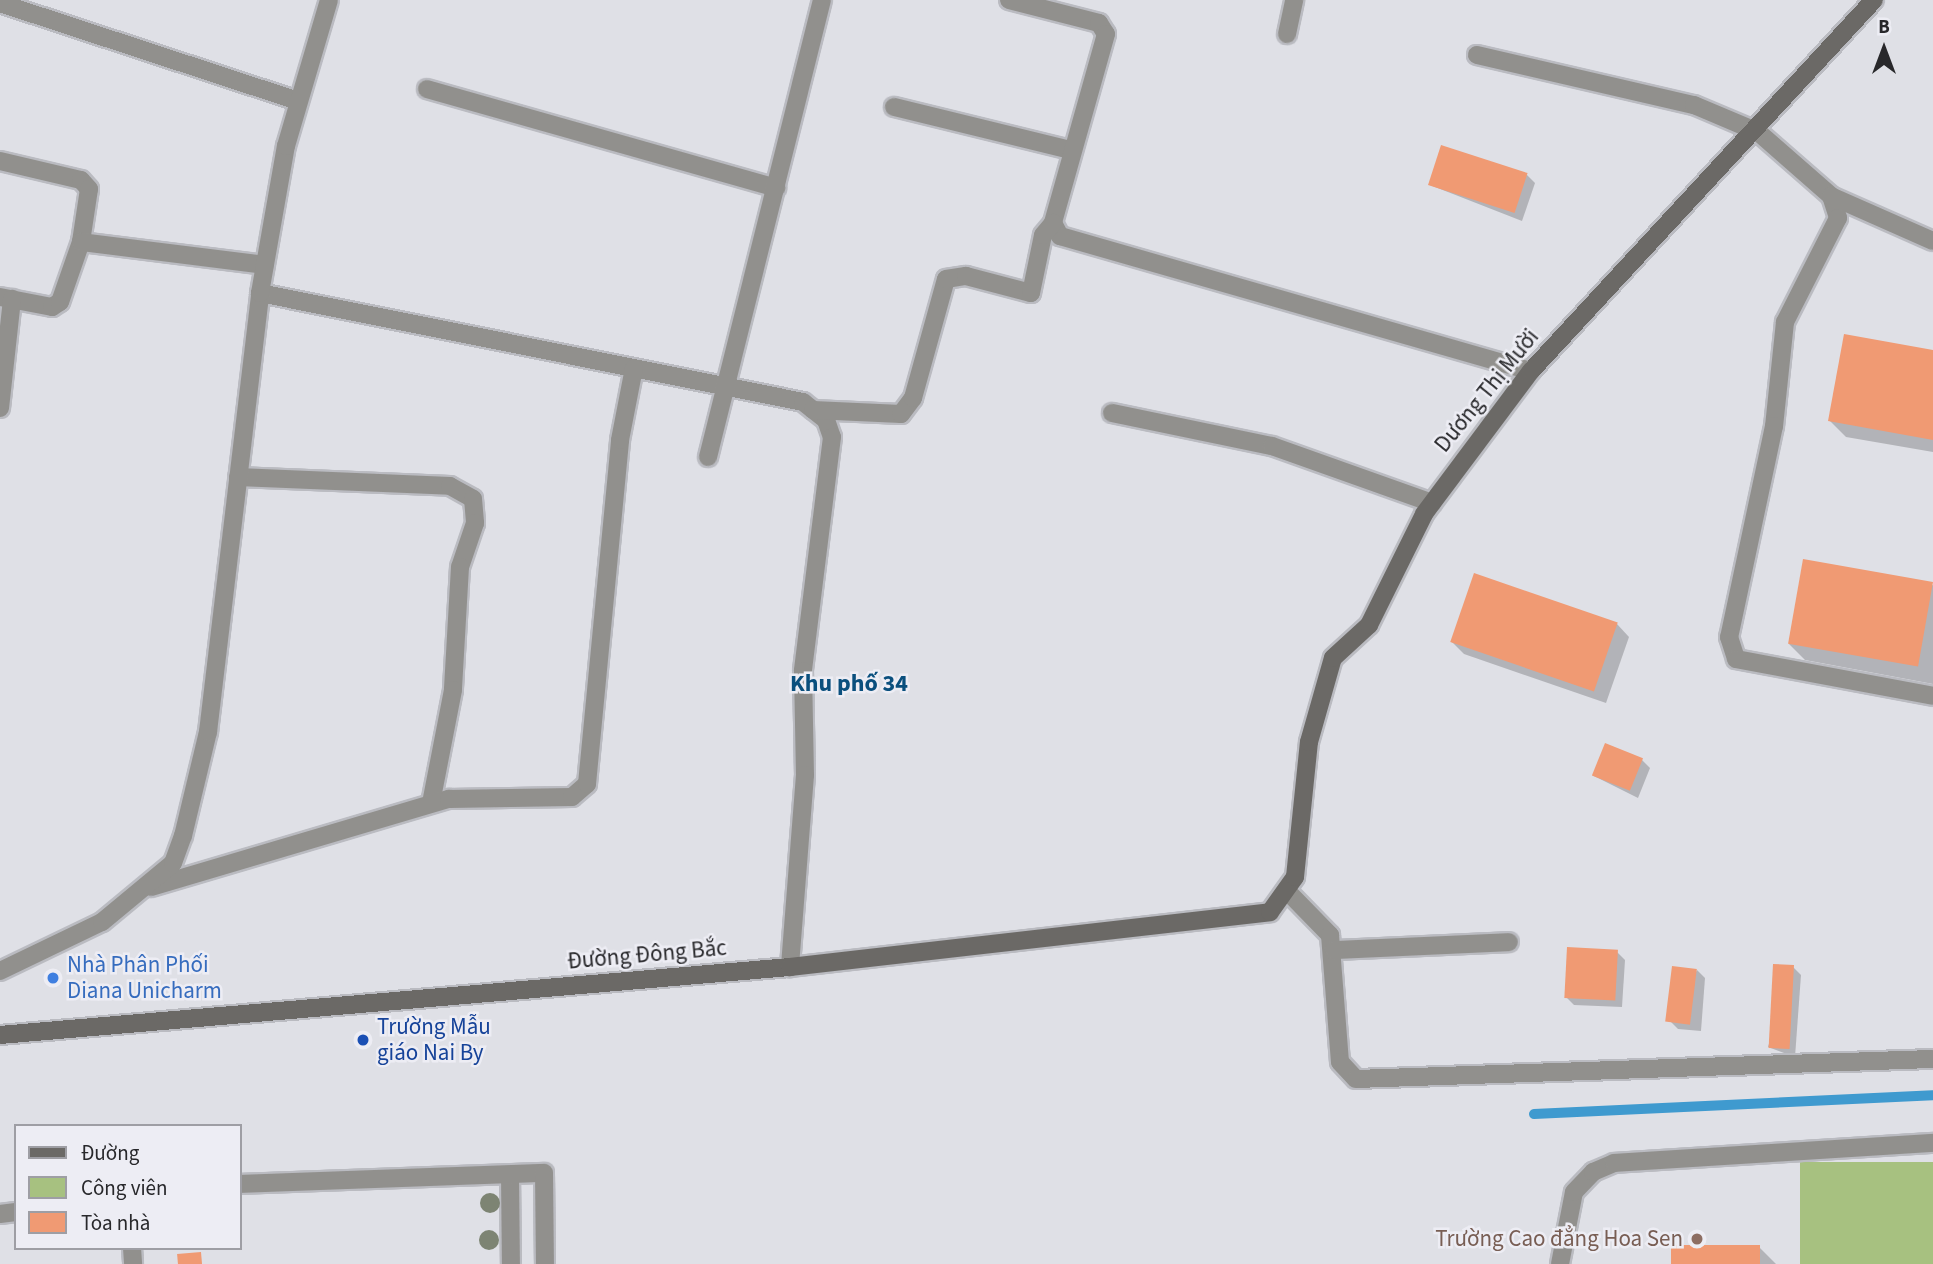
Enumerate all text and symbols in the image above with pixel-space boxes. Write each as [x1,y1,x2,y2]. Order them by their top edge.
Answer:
north arrow [1849,14,1919,84]
text: B [1878,14,1890,41]
street label: Dương Thị Mười [1429,324,1545,458]
district label: Khu phố 34 [790,670,908,698]
street label: Đường Đông Bắc [566,934,728,976]
place label: Nhà Phân Phối Diana Unicharm [67,951,222,1005]
marker: Nhà Phân Phối Diana Unicharm [45,970,61,986]
place label: Trường Mẫu giáo Nai By [377,1013,491,1067]
marker: Trường Mẫu giáo Nai By [355,1032,371,1048]
legend [14,1124,242,1250]
text: Đường [81,1138,139,1168]
text: Công viên [81,1173,168,1203]
text: Tòa nhà [81,1208,150,1238]
place label: Trường Cao đẳng Hoa Sen [1435,1225,1683,1253]
marker: Trường Cao đẳng Hoa Sen [1689,1231,1705,1247]

